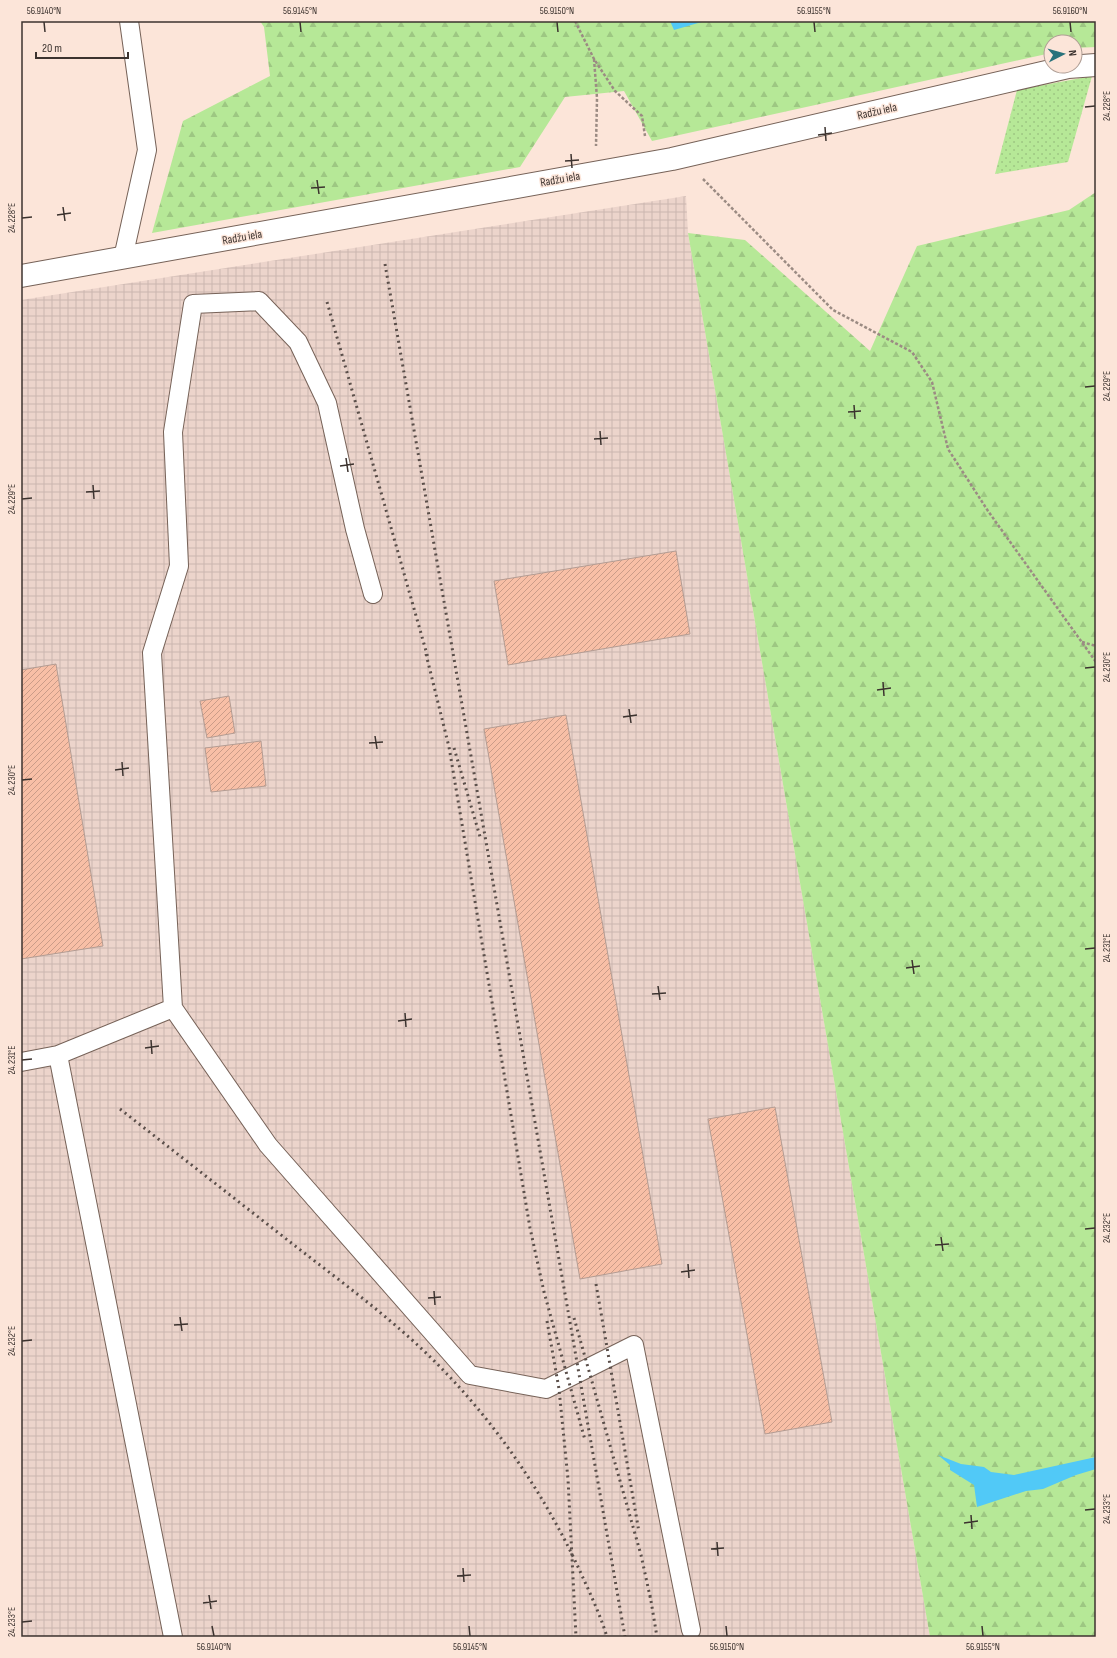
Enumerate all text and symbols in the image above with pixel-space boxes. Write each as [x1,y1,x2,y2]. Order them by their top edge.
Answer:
text: 56.9140°N [27,5,61,17]
text: 56.9145°N [283,5,317,17]
text: 56.9150°N [540,5,574,17]
text: 56.9155°N [797,5,831,17]
text: 56.9160°N [1053,5,1087,17]
scale bar [36,34,128,60]
north arrow [1043,34,1083,74]
text: 20 m [42,41,62,56]
text: N [1066,49,1079,57]
text: 24.228°E [1101,91,1113,121]
street label: Radžu iela [856,100,899,123]
street label: Radžu iela [539,169,582,190]
text: 24.228°E [6,203,18,233]
street label: Radžu iela [221,227,264,248]
text: 24.229°E [1101,371,1113,401]
text: 24.229°E [6,484,18,514]
text: 24.230°E [1101,652,1113,682]
text: 24.230°E [6,765,18,795]
text: 24.231°E [1101,934,1113,962]
text: 24.231°E [6,1046,18,1074]
text: 24.232°E [1101,1213,1113,1243]
text: 24.232°E [6,1326,18,1356]
text: 24.233°E [1101,1494,1113,1524]
text: 24.233°E [6,1607,18,1637]
text: 56.9140°N [197,1641,231,1653]
text: 56.9145°N [453,1641,487,1653]
text: 56.9150°N [710,1641,744,1653]
text: 56.9155°N [966,1641,1000,1653]

